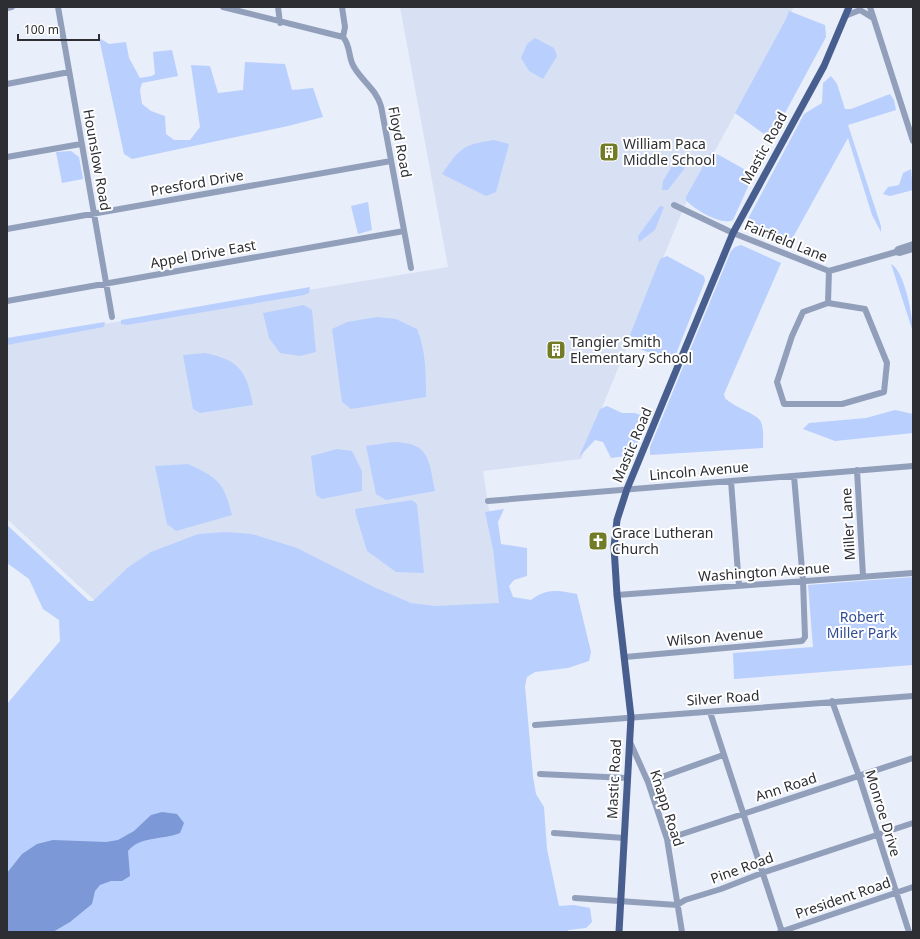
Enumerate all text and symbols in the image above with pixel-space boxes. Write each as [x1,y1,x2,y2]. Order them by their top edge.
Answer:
scale bar [18,16,99,42]
text: 100 m [24,21,59,38]
street label: Floyd Road [384,105,417,179]
street label: Hounslow Road [79,108,116,212]
street label: Mastic Road [736,108,791,187]
place label: William Paca Middle School [623,134,715,169]
building icon: William Paca Middle School [598,141,620,163]
street label: Presford Drive [149,165,245,200]
street label: Fairfield Lane [742,215,831,266]
street label: Appel Drive East [149,235,257,272]
place label: Tangier Smith Elementary School [570,332,692,367]
building icon: Tangier Smith Elementary School [545,339,567,361]
street label: Mastic Road [607,404,656,485]
street label: Lincoln Avenue [648,457,750,484]
street label: Miller Lane [836,487,859,561]
place label: Grace Lutheran Church [612,523,713,558]
church icon: Grace Lutheran Church [587,530,609,552]
street label: Washington Avenue [698,557,830,586]
park label: Robert Miller Park [827,607,898,642]
street label: Wilson Avenue [666,623,764,650]
street label: Silver Road [686,685,760,710]
street label: Mastic Road [602,739,625,819]
street label: Knapp Road [646,767,689,849]
street label: Monroe Drive [861,767,906,859]
street label: Ann Road [753,768,819,805]
street label: Pine Road [708,847,776,888]
street label: President Road [793,872,893,923]

